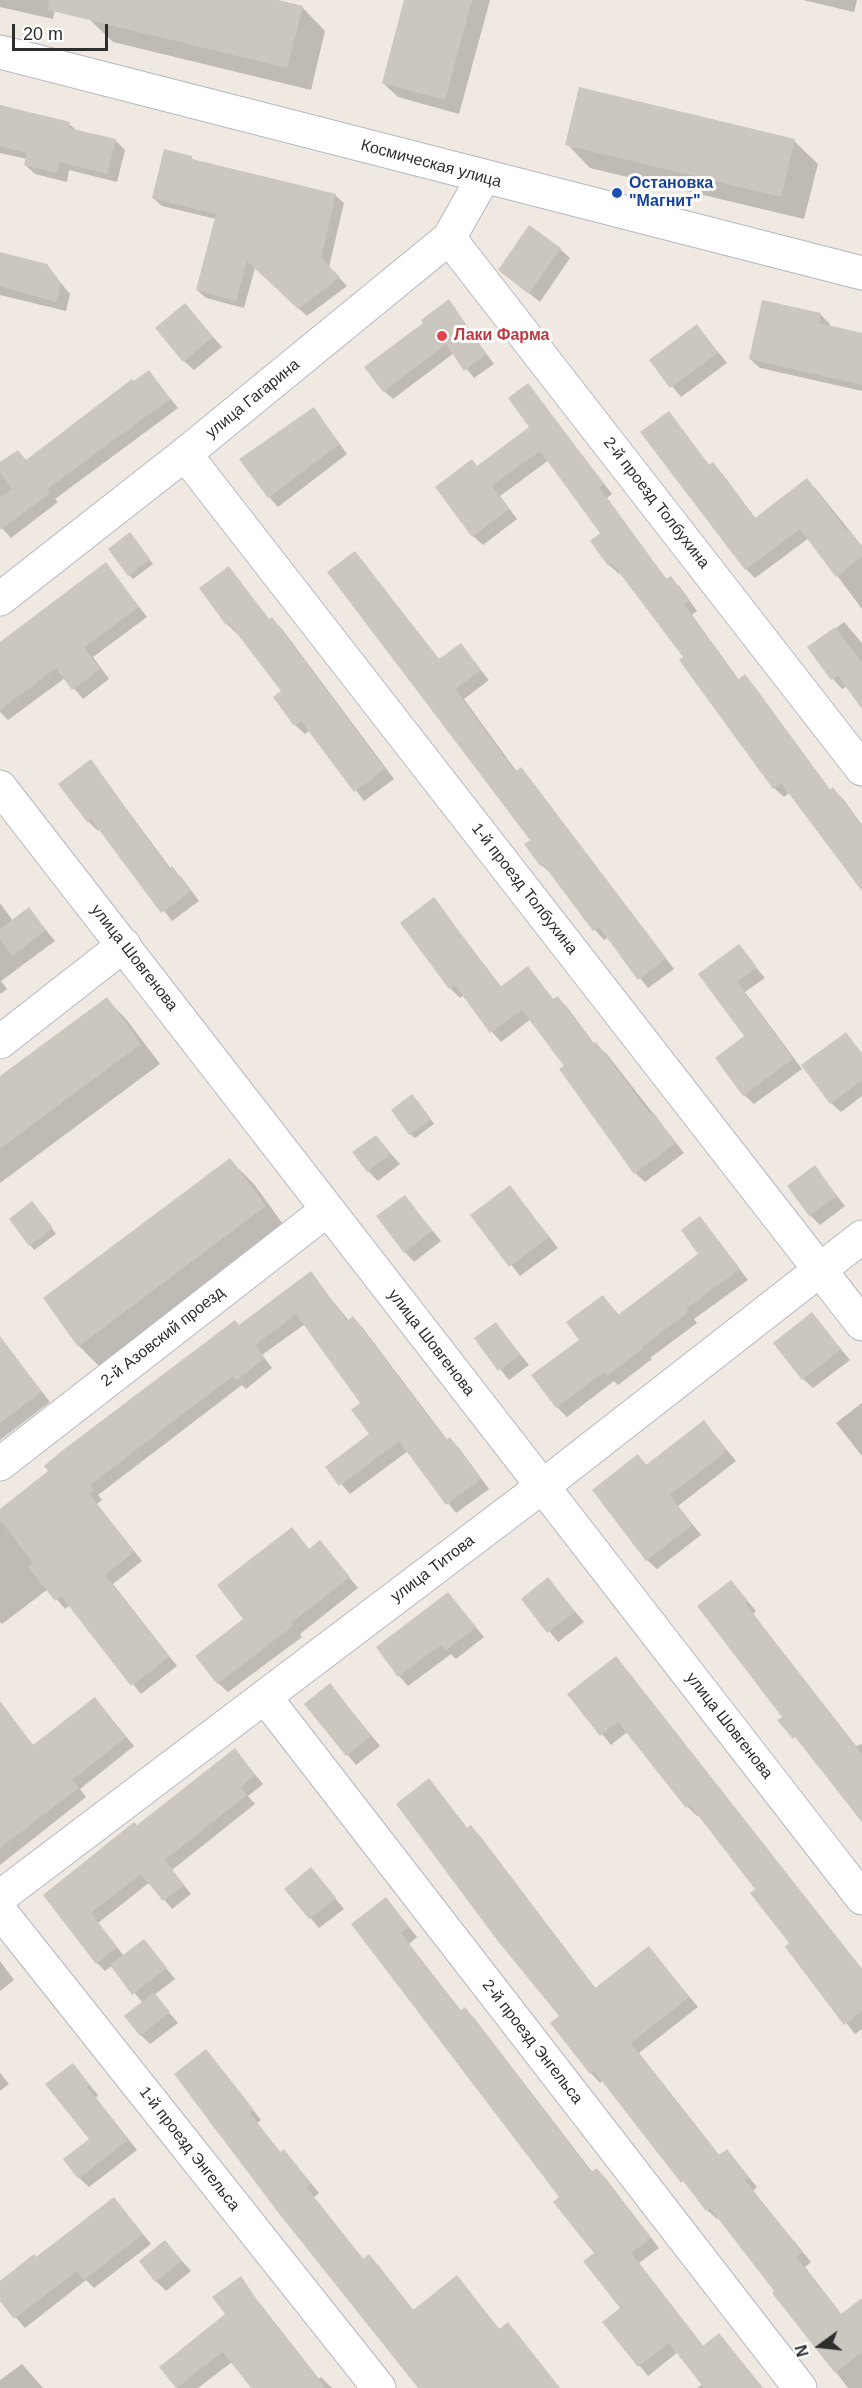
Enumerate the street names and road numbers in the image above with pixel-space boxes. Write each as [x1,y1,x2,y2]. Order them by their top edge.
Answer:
street label: Космическая улица [359,136,503,192]
street label: улица Гагарина [202,355,304,443]
street label: 2-й проезд Толбухина [599,434,713,572]
street label: 1-й проезд Толбухина [467,820,581,958]
street label: улица Шовгенова [86,901,182,1015]
street label: 2-й Азовский проезд [97,1283,229,1391]
street label: улица Шовгенова [383,1286,479,1400]
street label: улица Титова [387,1531,479,1607]
street label: улица Шовгенова [681,1669,777,1783]
street label: 2-й проезд Энгельса [478,1976,586,2108]
street label: 1-й проезд Энгельса [135,2083,243,2215]

